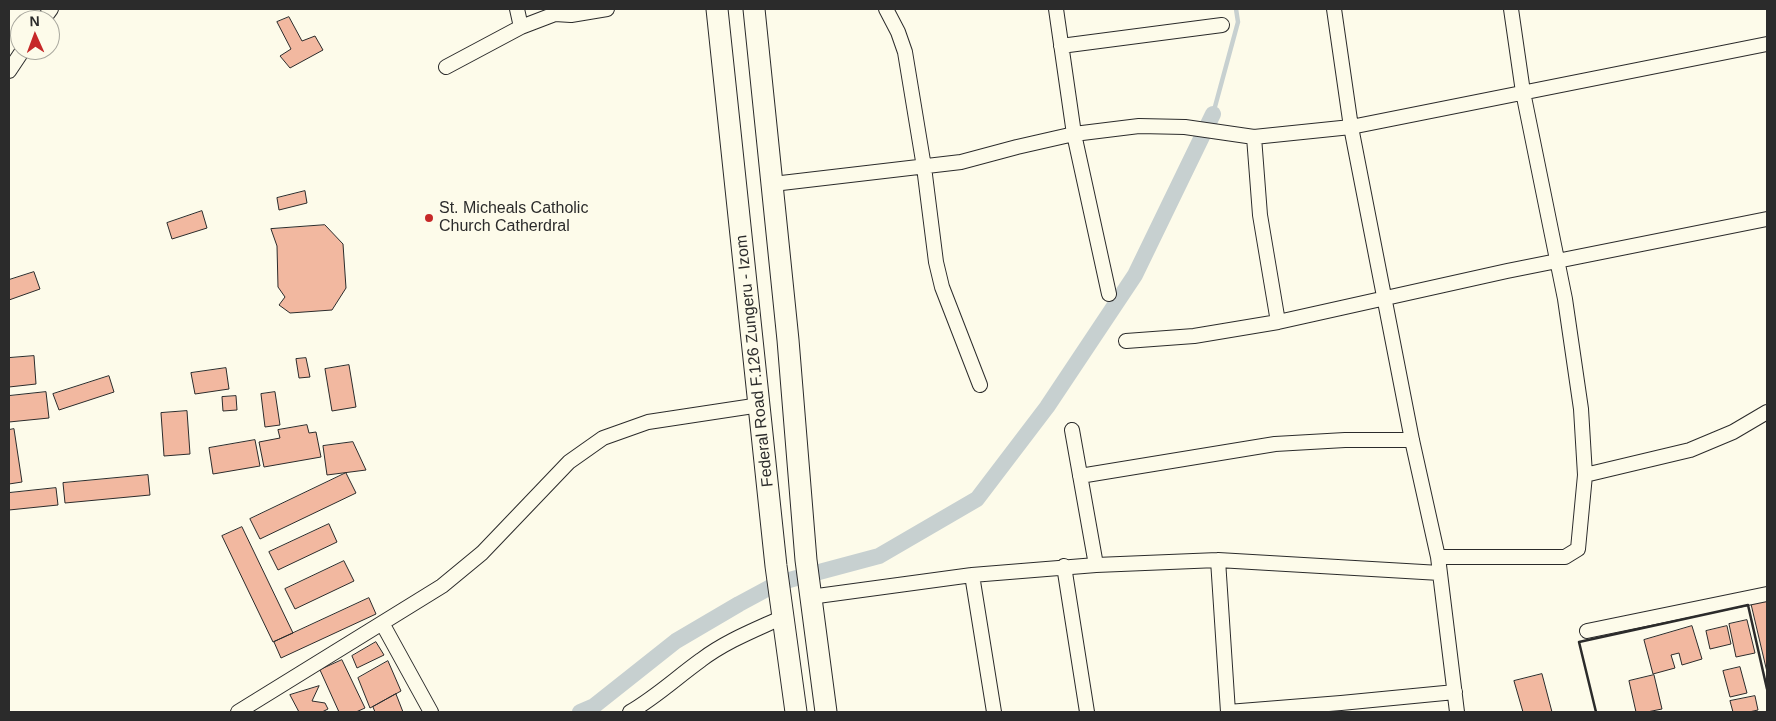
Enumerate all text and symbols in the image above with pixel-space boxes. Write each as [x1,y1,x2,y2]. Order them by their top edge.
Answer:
north arrow [10,10,60,60]
text: N [29,13,40,29]
place label: St. Micheals Catholic Church Catherdral [439,199,588,237]
marker: St. Micheals Catholic Church Catherdral [423,212,435,224]
street label: Federal Road F.126 Zungeru - Izom [732,234,778,488]

